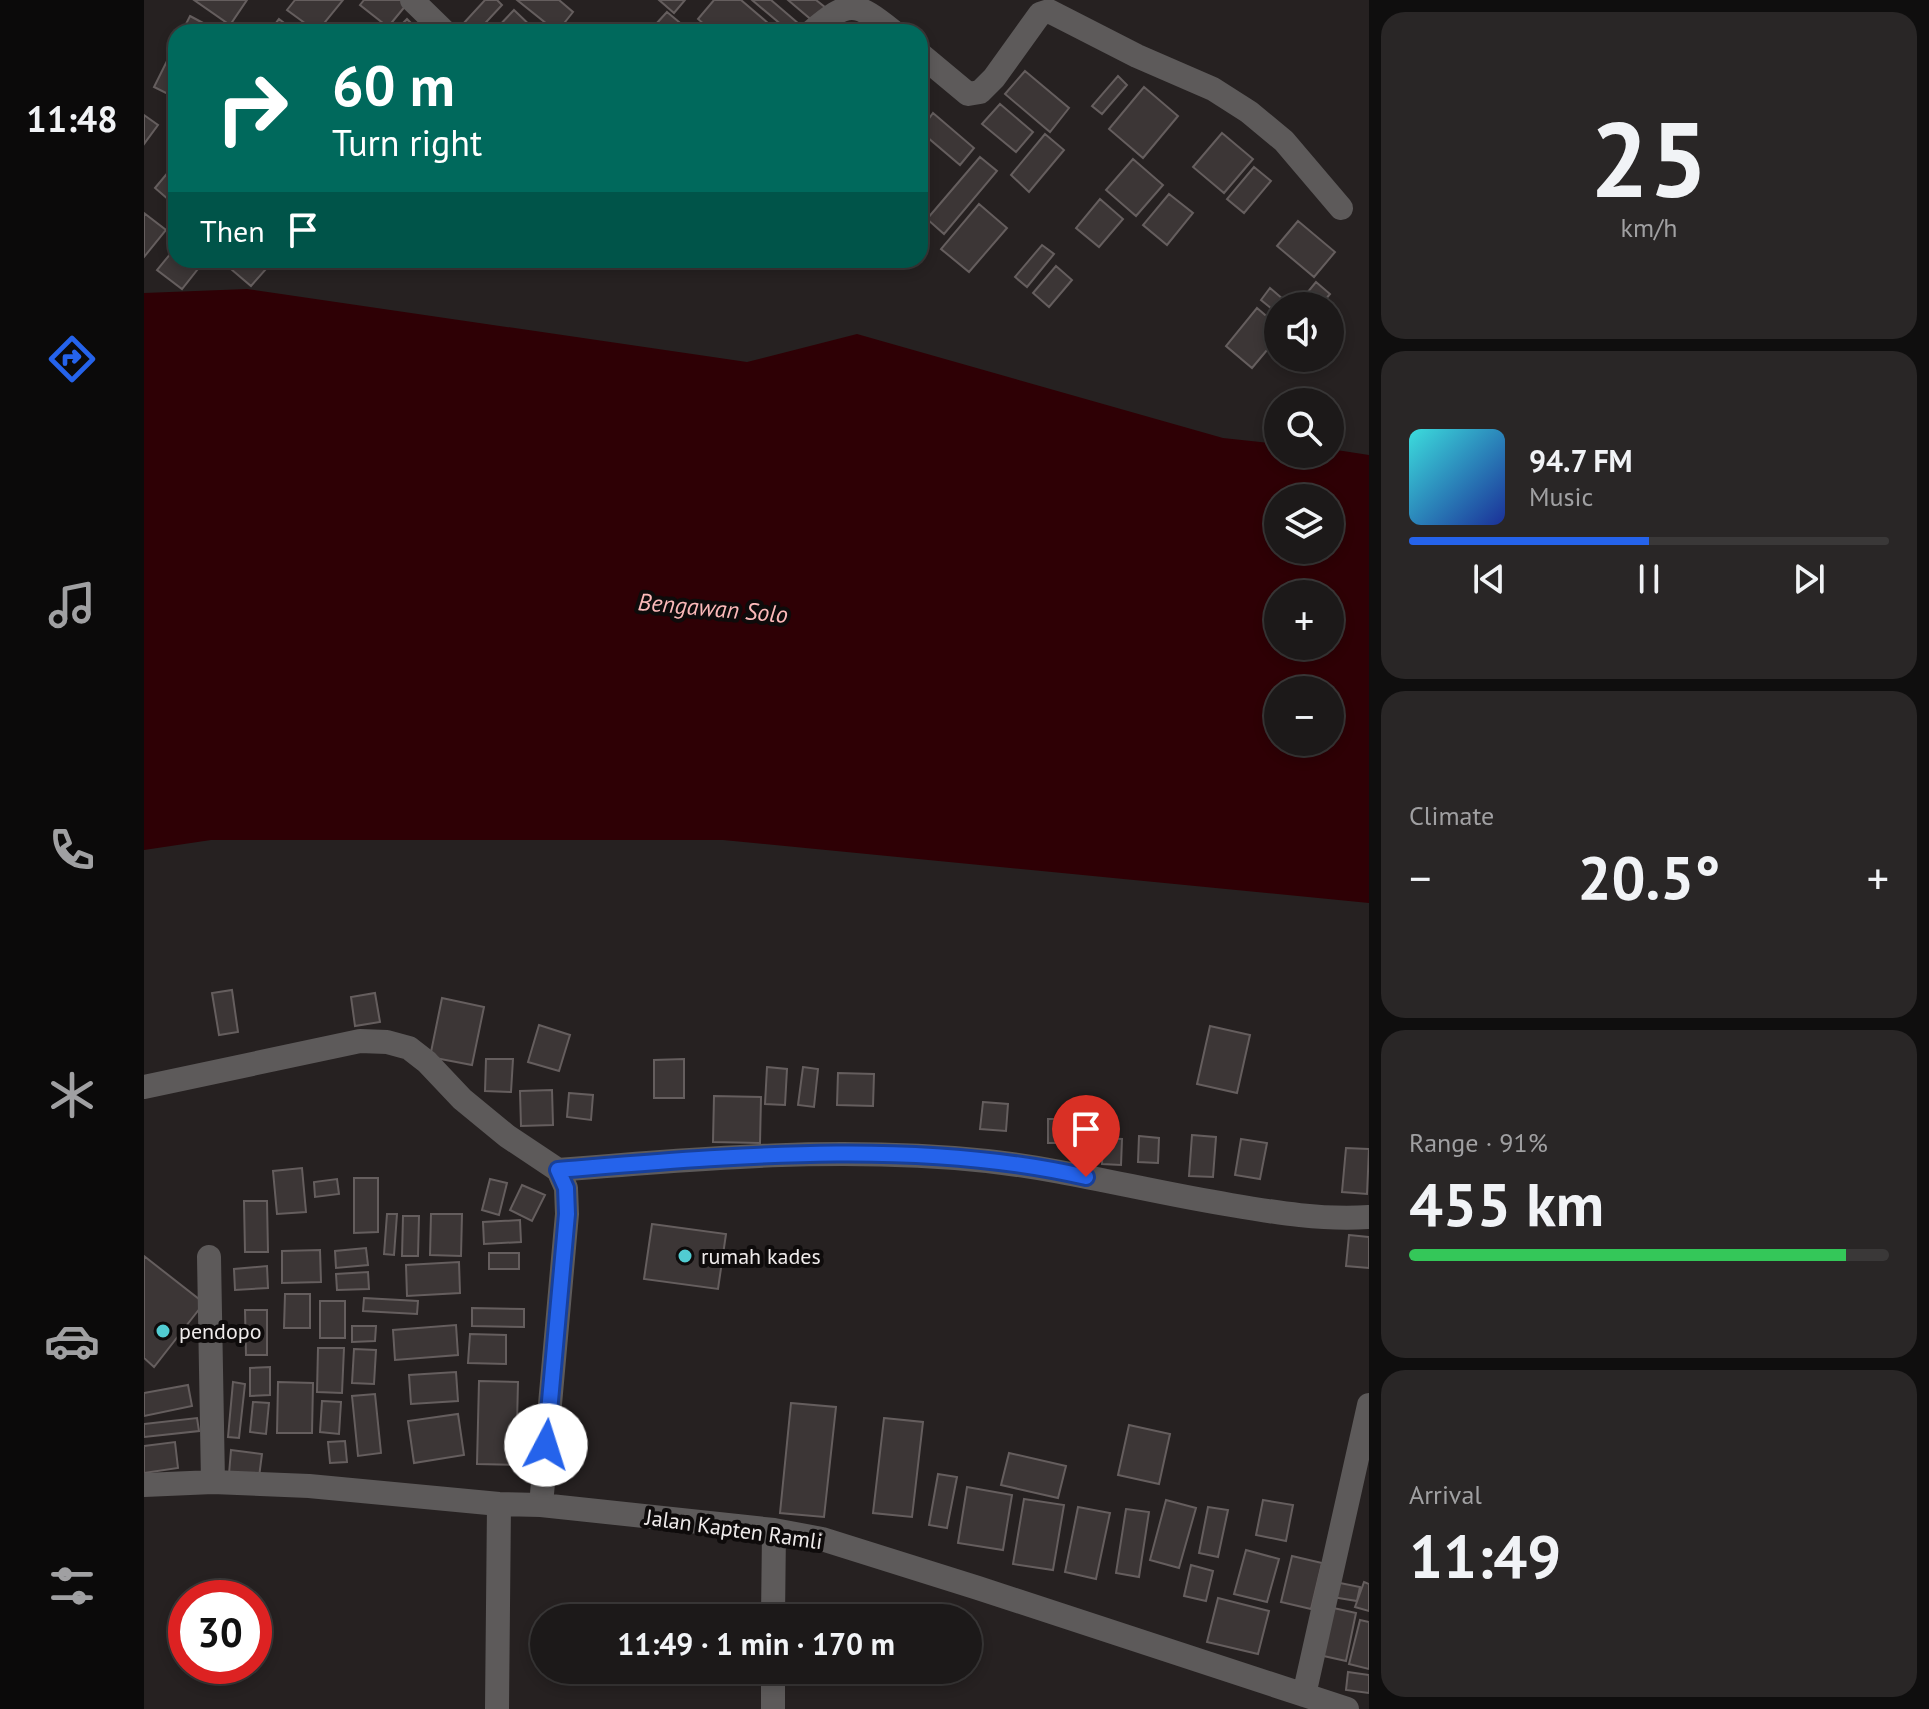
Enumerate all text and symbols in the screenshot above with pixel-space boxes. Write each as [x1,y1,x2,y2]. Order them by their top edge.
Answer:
text: 60 m [332,49,455,121]
icon: right [200,56,304,160]
text: 25 [1590,91,1708,226]
text: 11:48 [26,95,118,142]
text: Turn right [332,119,482,166]
icon: arrive [281,208,325,252]
text: Then [200,211,265,250]
text: km/h [1621,211,1678,244]
map controls [1264,292,1344,756]
button: sound [1264,292,1344,372]
icon: directions [44,331,100,387]
button: search [1264,388,1344,468]
text: 94.7 FM [1529,441,1633,480]
text: Music [1529,480,1593,513]
button: layers [1264,484,1344,564]
icon: previous [1467,557,1511,601]
icon: pause [1627,557,1671,601]
icon: next [1787,557,1831,601]
icon: music [44,577,100,633]
button: + [1264,580,1344,660]
water label: Bengawan Solo [637,586,789,630]
button: − [1264,676,1344,756]
text: Climate [1409,799,1494,832]
icon: phone [44,822,100,878]
text: 20.5° [1577,838,1721,916]
text: − [1409,849,1431,906]
text: + [1867,849,1889,906]
icon: climate [44,1067,100,1123]
pin [1052,1095,1120,1177]
icon: arrive [1064,1107,1108,1151]
text: Range · 91% [1409,1126,1548,1159]
text: 455 km [1409,1165,1604,1243]
place label: rumah kades [701,1242,821,1270]
marker: rumah kades [676,1247,694,1265]
icon: car [44,1313,100,1369]
place label: pendopo [179,1317,261,1345]
marker: pendopo [154,1322,172,1340]
position arrow [504,1403,588,1487]
text: Arrival [1409,1478,1482,1511]
street label: Jalan Kapten Ramli [643,1503,824,1555]
text: 11:49 [1409,1517,1561,1595]
icon: filters [44,1558,100,1614]
speed limit sign: 30 [168,1580,272,1684]
text: 11:49 · 1 min · 170 m [617,1624,895,1663]

